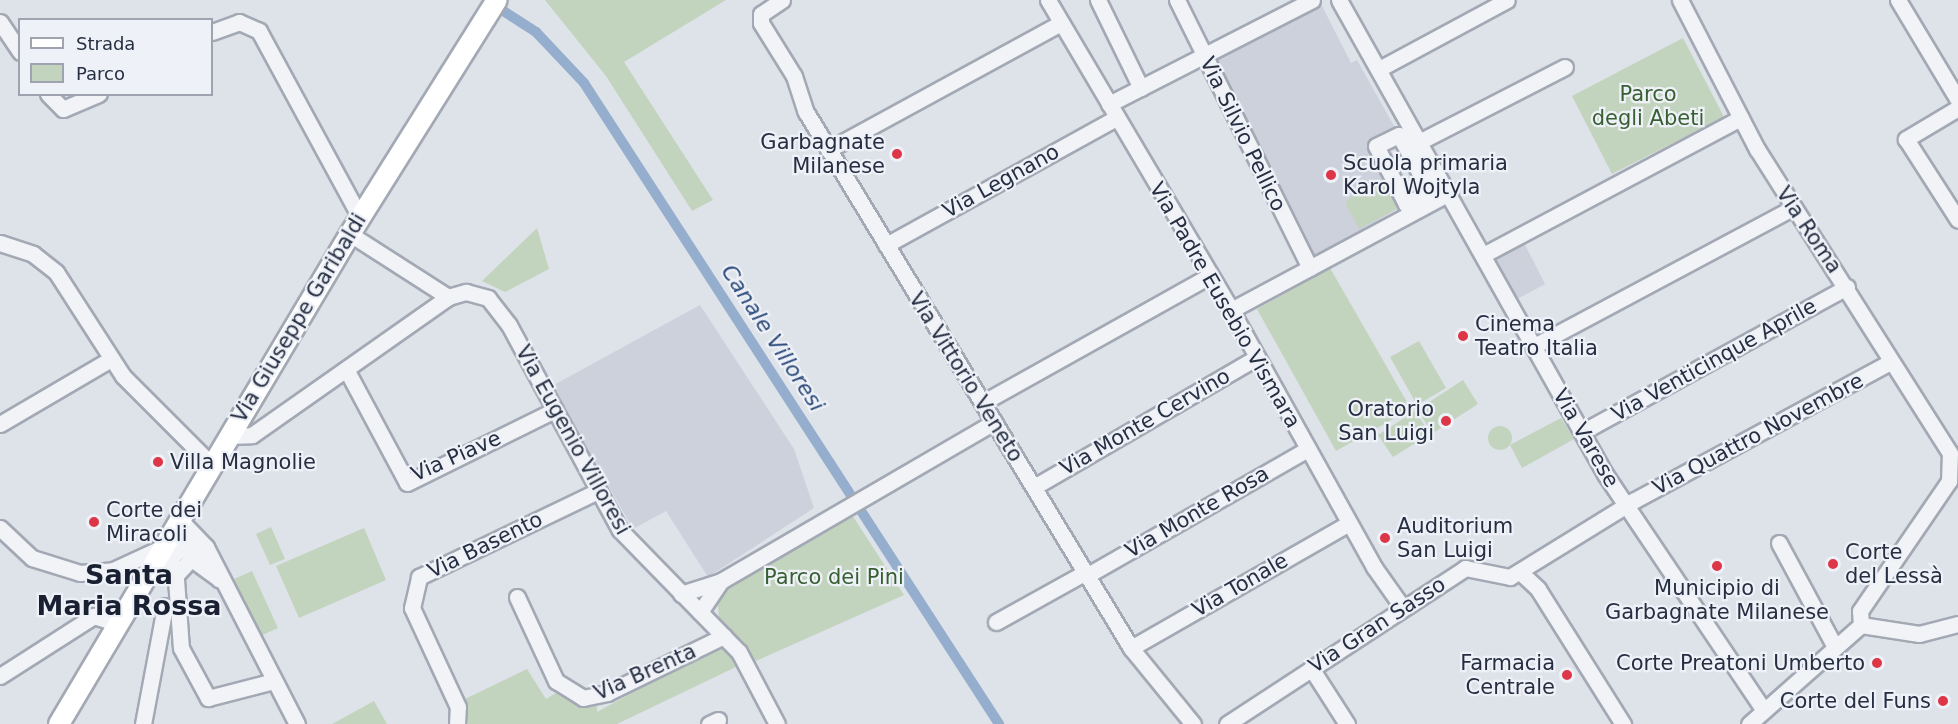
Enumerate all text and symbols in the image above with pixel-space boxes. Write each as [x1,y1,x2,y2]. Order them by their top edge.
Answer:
legend [18,18,213,96]
text: Strada [76,33,135,54]
street label: Via Silvio Pellico [1195,53,1291,215]
text: Parco [76,63,125,84]
park label: Parco degli Abeti [1592,81,1704,131]
place label: Garbagnate Milanese [760,129,885,179]
street label: Via Legnano [938,139,1064,223]
marker: Garbagnate Milanese [890,147,904,161]
place label: Scuola primaria Karol Wojtyla [1343,150,1508,200]
marker: Scuola primaria Karol Wojtyla [1324,168,1338,182]
street label: Via Padre Eusebio Vismara [1144,178,1306,432]
street label: Via Roma [1771,182,1847,278]
street label: Via Giuseppe Garibaldi [226,209,372,427]
water label: Canale Villoresi [716,260,830,416]
street label: Via Vittorio Veneto [904,288,1028,466]
street label: Via Venticinque Aprile [1607,293,1821,427]
place label: Cinema Teatro Italia [1475,311,1598,361]
marker: Cinema Teatro Italia [1456,329,1470,343]
street label: Via Eugenio Villoresi [510,341,636,539]
street label: Via Monte Cervino [1056,363,1234,481]
street label: Via Quattro Novembre [1648,368,1868,500]
street label: Via Varese [1548,384,1624,492]
place label: Oratorio San Luigi [1338,396,1434,446]
marker: Oratorio San Luigi [1439,414,1453,428]
street label: Via Piave [407,425,505,487]
place label: Villa Magnolie [170,449,316,475]
marker: Villa Magnolie [151,455,165,469]
street label: Via Monte Rosa [1121,461,1273,563]
place label: Corte dei Miracoli [106,497,202,547]
street label: Via Basento [423,506,547,584]
place label: Auditorium San Luigi [1397,513,1513,563]
marker: Corte dei Miracoli [87,515,101,529]
marker: Auditorium San Luigi [1378,531,1392,545]
place label: Corte del Lessà [1845,539,1943,589]
street label: Via Tonale [1188,548,1292,622]
marker: Corte del Lessà [1826,557,1840,571]
district label: Santa Maria Rossa [37,558,221,621]
marker: Municipio di Garbagnate Milanese [1710,559,1724,573]
park label: Parco dei Pini [764,564,904,590]
street label: Via Gran Sasso [1304,571,1450,679]
place label: Municipio di Garbagnate Milanese [1605,575,1829,625]
street label: Via Brenta [590,638,700,706]
place label: Farmacia Centrale [1460,650,1555,700]
place label: Corte Preatoni Umberto [1616,650,1865,676]
marker: Corte Preatoni Umberto [1870,656,1884,670]
marker: Farmacia Centrale [1560,668,1574,682]
place label: Corte del Funs [1780,688,1931,714]
marker: Corte del Funs [1936,694,1950,708]

